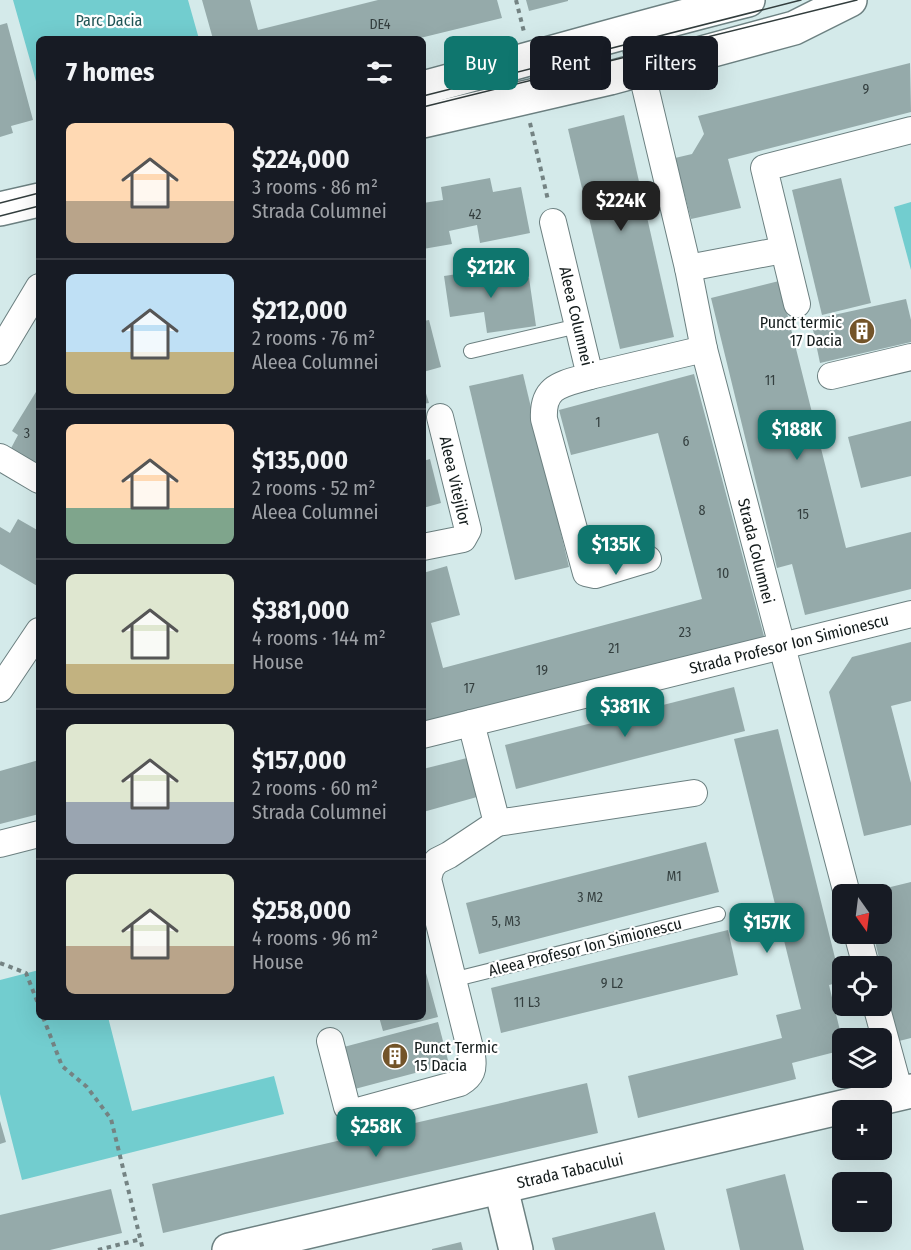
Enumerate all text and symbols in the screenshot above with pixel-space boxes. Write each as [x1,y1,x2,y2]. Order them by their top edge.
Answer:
park label: Parc Dacia [76,11,143,30]
house number: DE4 [369,16,391,33]
chip: Buy [444,36,518,90]
chip: Rent [530,36,611,90]
chip: Filters [623,36,718,90]
icon: filters [363,56,396,89]
text: 7 homes [66,57,154,88]
house number: 9 [863,81,870,98]
text: $224,000 [252,144,350,175]
icon: home [114,147,186,219]
text: 3 rooms · 86 m² [252,175,378,199]
pin: $224K [579,181,663,232]
text: $224K [596,188,646,212]
text: Strada Columnei [252,199,387,223]
house number: 42 [469,206,481,223]
pin: $212K [449,248,533,299]
text: $212K [467,255,515,279]
street label: Aleea Columnei [555,265,597,367]
text: $212,000 [252,295,347,326]
icon: home [114,298,186,370]
place label: Punct termic 17 Dacia [760,313,842,350]
building icon: Punct termic 17 Dacia [847,316,877,346]
text: 2 rooms · 76 m² [252,326,375,350]
text: Aleea Columnei [252,350,379,374]
house number: 11 [765,372,775,389]
pin: $188K [755,410,839,461]
house number: 1 [595,414,601,431]
text: $188K [772,417,822,441]
house number: 3 [24,425,30,442]
house number: 6 [683,433,690,450]
street label: Aleea Vitejilor [435,434,475,528]
text: $135,000 [252,445,348,476]
icon: home [114,448,186,520]
text: 2 rooms · 52 m² [252,476,376,500]
street label: Strada Columnei [734,496,778,606]
text: Aleea Columnei [252,500,379,524]
house number: 8 [699,502,706,519]
house number: 15 [797,506,809,523]
pin: $135K [574,525,658,576]
text: $135K [592,532,640,556]
house number: 10 [717,565,729,582]
text: $381,000 [252,595,349,626]
icon: home [114,598,186,670]
street label: Strada Profesor Ion Simionescu [687,610,891,678]
house number: 23 [679,624,691,641]
text: 4 rooms · 144 m² [252,626,386,650]
house number: 21 [608,640,620,657]
text: House [252,650,304,674]
house number: 19 [536,662,548,679]
house number: 17 [463,680,475,697]
pin: $381K [583,687,667,738]
text: $381K [600,694,650,718]
text: $157,000 [252,745,346,776]
icon: home [114,748,186,820]
text: 2 rooms · 60 m² [252,776,378,800]
text: Strada Columnei [252,800,387,824]
house number: M1 [666,868,682,885]
north arrow [832,884,892,944]
map controls [832,884,892,1232]
house number: 3 M2 [577,889,603,906]
text: $258,000 [252,895,351,926]
icon: home [114,898,186,970]
pin: $157K [725,903,809,954]
text: $157K [743,910,791,934]
house number: 5, M3 [492,913,520,930]
street label: Aleea Profesor Ion Simionescu [486,914,684,980]
text: 4 rooms · 96 m² [252,926,378,950]
text: House [252,950,304,974]
button: locate [832,956,892,1016]
house number: 9 L2 [601,975,623,992]
house number: 11 L3 [514,994,540,1011]
button: layers [832,1028,892,1088]
place label: Punct Termic 15 Dacia [414,1038,498,1075]
building icon: Punct Termic 15 Dacia [380,1041,410,1071]
button: + [832,1100,892,1160]
pin: $258K [334,1107,418,1158]
text: $258K [350,1114,402,1138]
street label: Strada Tabacului [515,1150,625,1192]
button: − [832,1172,892,1232]

